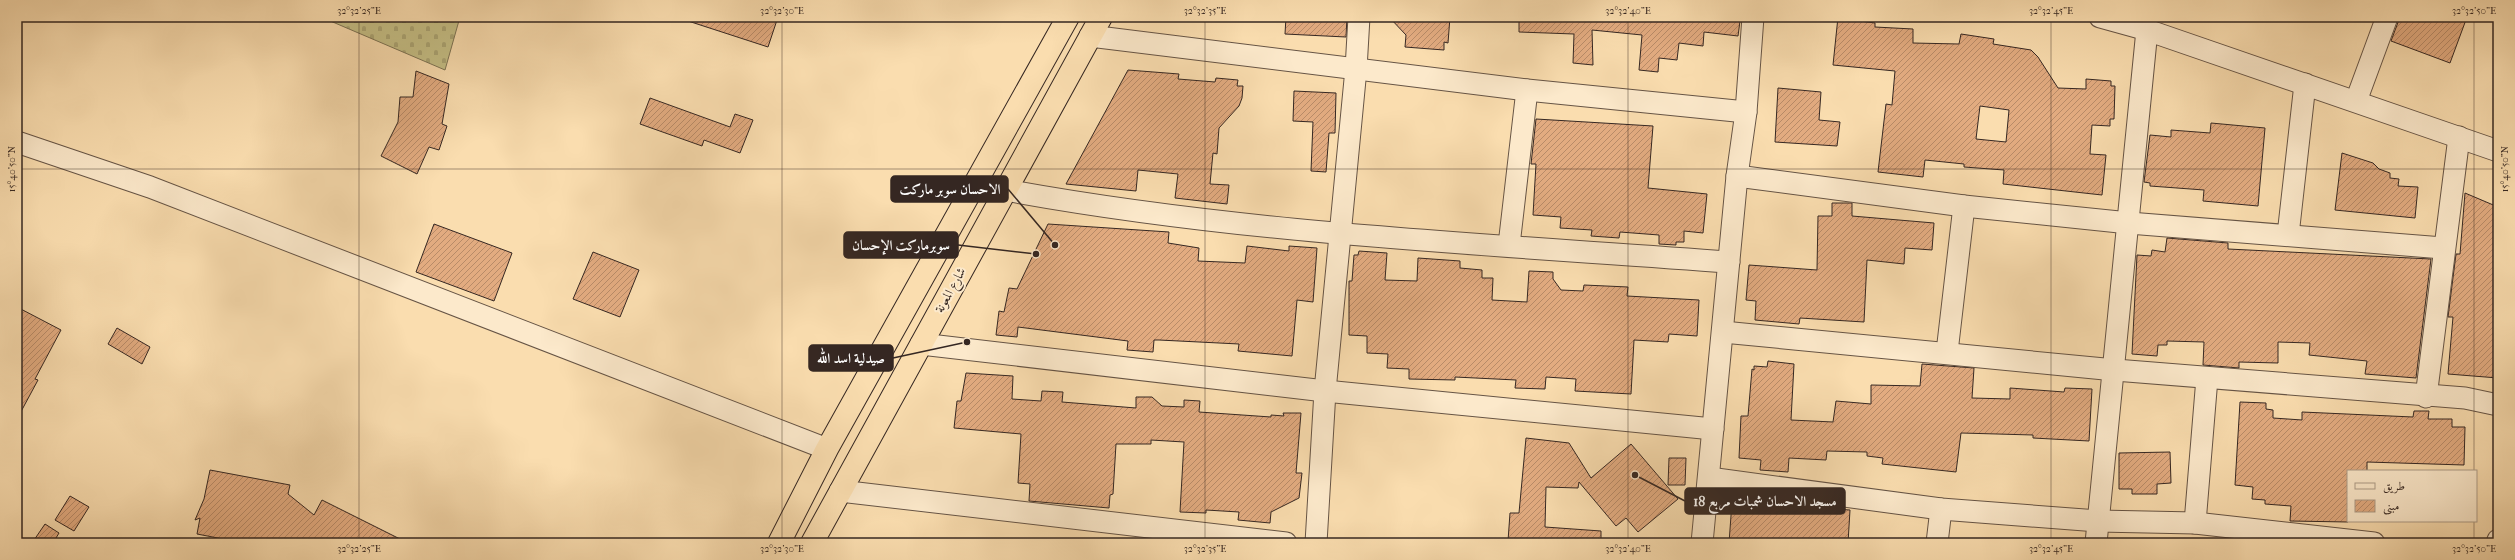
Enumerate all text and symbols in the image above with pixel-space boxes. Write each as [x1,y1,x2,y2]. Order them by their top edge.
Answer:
text: 32°32'25"E [337,5,381,17]
text: 32°32'30"E [760,5,804,17]
text: 32°32'35"E [1184,5,1226,17]
text: 32°32'40"E [1605,5,1651,17]
text: 32°32'45"E [2029,5,2073,17]
text: 32°32'50"E [2452,5,2496,17]
text: 15°40'50"N [6,145,18,192]
text: 15°40'50"N [2499,145,2511,192]
callout: الاحسان سوبر ماركت [891,176,1008,202]
text: الاحسان سوبر ماركت [900,181,1000,198]
callout: سوبرماركت الإحسان [844,232,958,258]
text: سوبرماركت الإحسان [852,237,950,255]
street label: شارع المعونة [931,265,972,317]
callout: صيدلية اسد الله [809,345,893,371]
text: صيدلية اسد الله [817,347,885,367]
legend [2347,470,2477,522]
text: طريق [2383,479,2405,494]
callout: مسجد الاحسان شمبات مربع 18 [1685,488,1845,514]
text: مسجد الاحسان شمبات مربع 18 [1693,493,1837,514]
text: مبنى [2383,499,2399,515]
text: 32°32'25"E [337,543,381,555]
text: 32°32'30"E [760,543,804,555]
text: 32°32'35"E [1184,543,1226,555]
text: 32°32'40"E [1605,543,1651,555]
text: 32°32'45"E [2029,543,2073,555]
text: 32°32'50"E [2452,543,2496,555]

